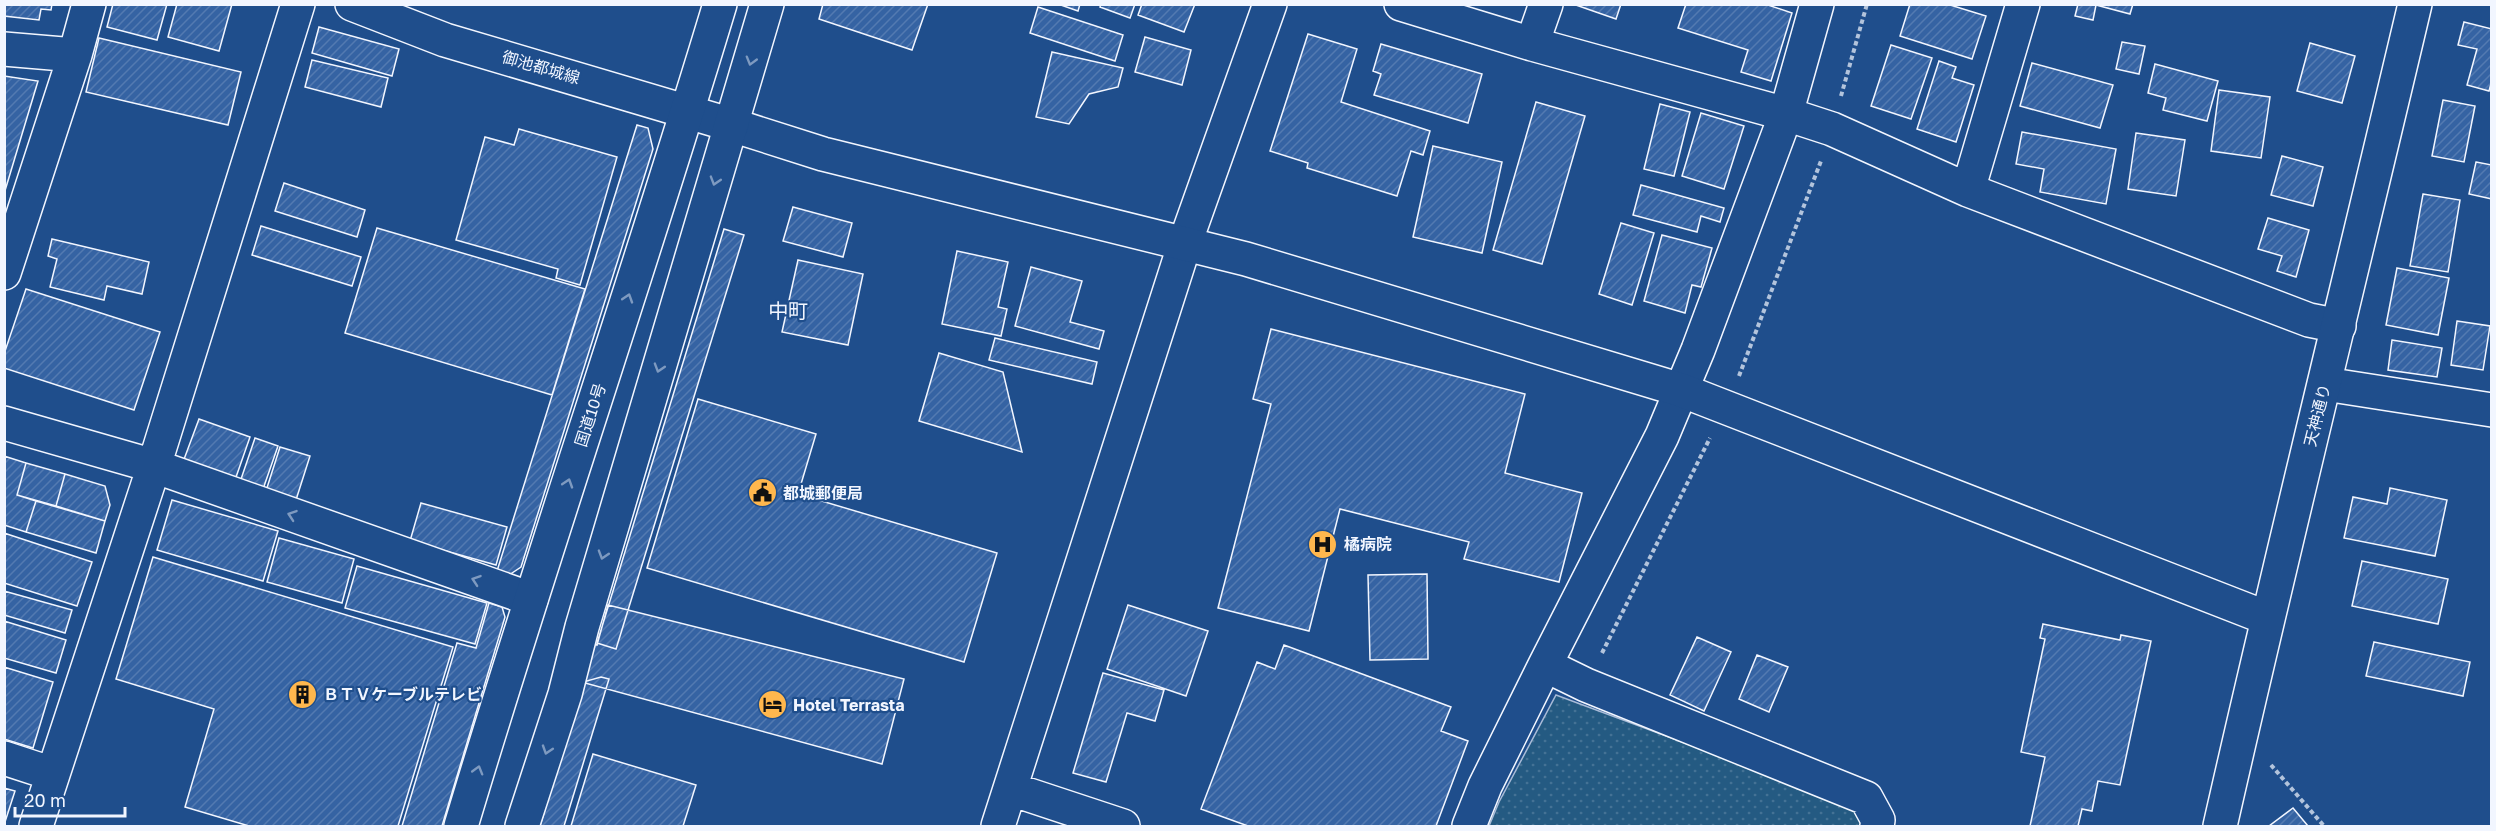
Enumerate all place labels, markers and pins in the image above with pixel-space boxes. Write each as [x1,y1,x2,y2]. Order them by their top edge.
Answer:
public building icon: 都城郵便局 [746,477,778,509]
place label: 都城郵便局 [783,483,863,503]
hospital icon: 橘病院 [1307,528,1339,560]
place label: 橘病院 [1344,534,1392,554]
building icon: ＢＴＶケーブルテレビ [286,678,318,710]
place label: ＢＴＶケーブルテレビ [323,684,482,704]
hotel icon: Hotel Terrasta [756,689,788,721]
place label: Hotel Terrasta [793,695,905,715]

